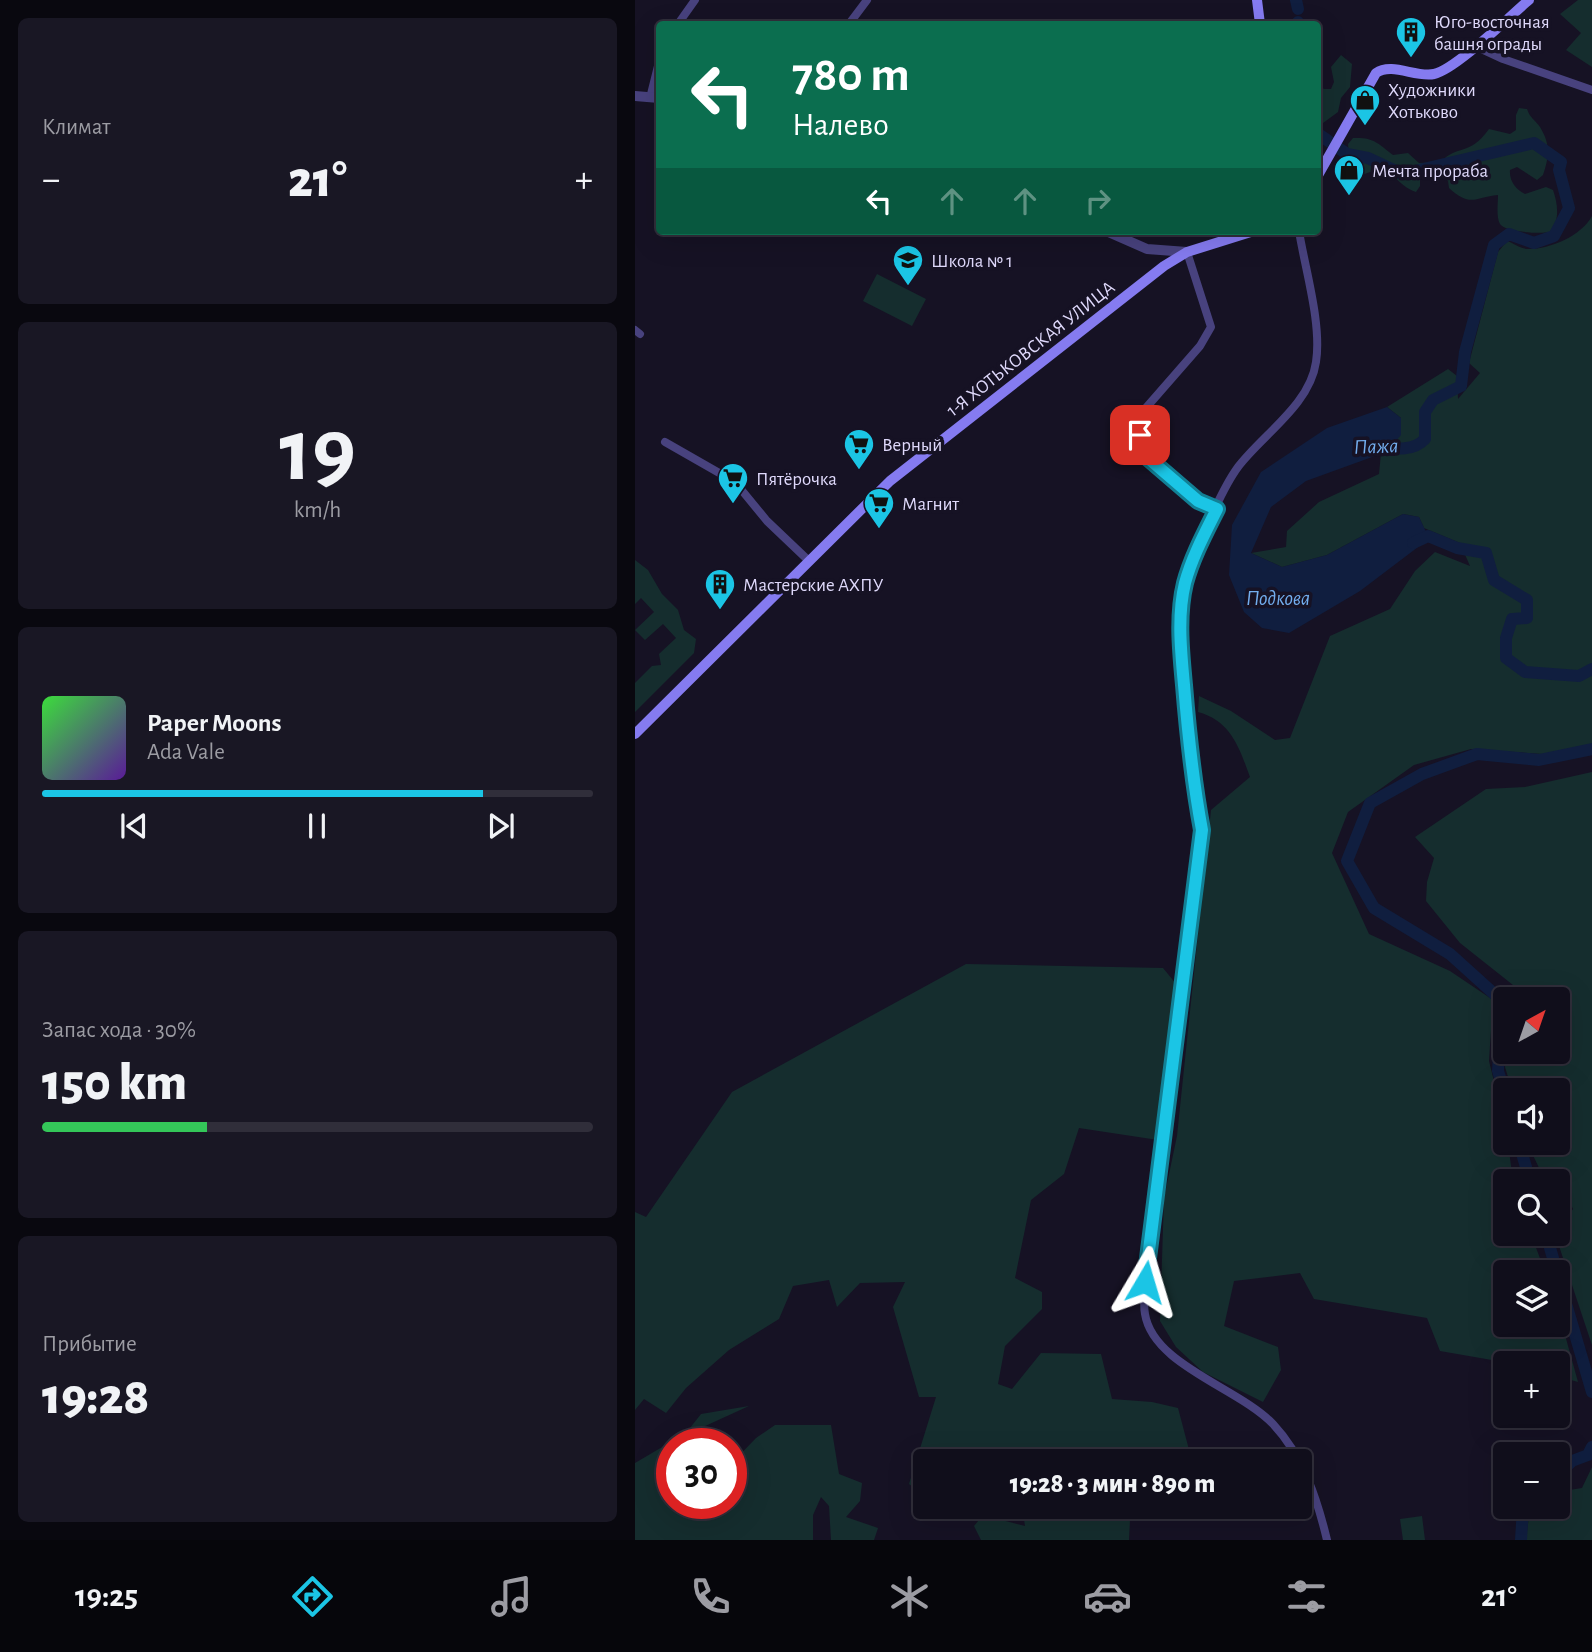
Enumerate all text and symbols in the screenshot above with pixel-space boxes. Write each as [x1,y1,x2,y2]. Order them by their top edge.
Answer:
place label: Юго-восточная башня ограды [1434,13,1550,54]
building icon: Юго-восточная башня ограды [1394,15,1428,59]
icon: left [677,49,768,140]
text: 780 m [792,51,910,100]
place label: Художники Хотьково [1388,81,1476,122]
shop icon: Художники Хотьково [1348,83,1382,127]
text: Налево [792,109,889,141]
text: Климат [42,116,111,139]
shop icon: Мечта прораба [1332,153,1366,197]
text: 21° [288,154,347,206]
text: − [42,161,60,199]
text: + [575,161,593,199]
place label: Мечта прораба [1372,162,1488,181]
icon: left [860,182,898,220]
icon: ahead [933,182,971,220]
icon: ahead [1006,182,1044,220]
icon: right [1079,182,1117,220]
school or university icon: Школа № 1 [891,243,925,287]
place label: Школа № 1 [931,252,1013,271]
street label: 1-Я ХОТЬКОВСКАЯ УЛИЦА [943,278,1118,421]
pin [1110,405,1170,465]
text: 19 [279,406,356,497]
icon: arrive [1121,416,1159,454]
supermarket icon: Верный [842,427,876,471]
water label: Пажа [1354,435,1399,458]
place label: Верный [882,436,942,455]
supermarket icon: Пятёрочка [716,461,750,505]
place label: Пятёрочка [756,470,837,489]
supermarket icon: Магнит [862,486,896,530]
place label: Магнит [902,495,959,514]
text: km/h [294,499,341,522]
building icon: Мастерские АХПУ [703,567,737,611]
place label: Мастерские АХПУ [743,576,884,595]
water label: Подкова [1246,588,1310,609]
text: Paper Moons [147,710,282,736]
text: Ada Vale [147,741,225,764]
icon: previous [115,807,153,845]
icon: pause [298,807,336,845]
icon: next [482,807,520,845]
north arrow [1493,987,1569,1064]
map controls [1493,987,1570,1519]
text: Запас хода · 30% [42,1019,196,1042]
text: 150 km [42,1057,187,1109]
button: sound [1493,1078,1570,1155]
button: search [1493,1169,1570,1246]
position arrow [1108,1245,1182,1319]
button: layers [1493,1260,1570,1337]
text: Прибытие [42,1333,137,1356]
button: + [1493,1351,1570,1428]
text: 19:28 [42,1371,149,1423]
speed limit sign: 30 [656,1428,747,1519]
button: − [1493,1442,1570,1519]
text: 19:28 · 3 мин · 890 m [1010,1471,1215,1497]
icon: directions [288,1572,337,1621]
icon: music [487,1572,536,1621]
icon: phone [686,1572,735,1621]
icon: climate [885,1572,934,1621]
icon: car [1083,1572,1132,1621]
icon: filters [1282,1572,1331,1621]
text: 19:25 [75,1580,138,1612]
text: 21° [1481,1580,1517,1612]

